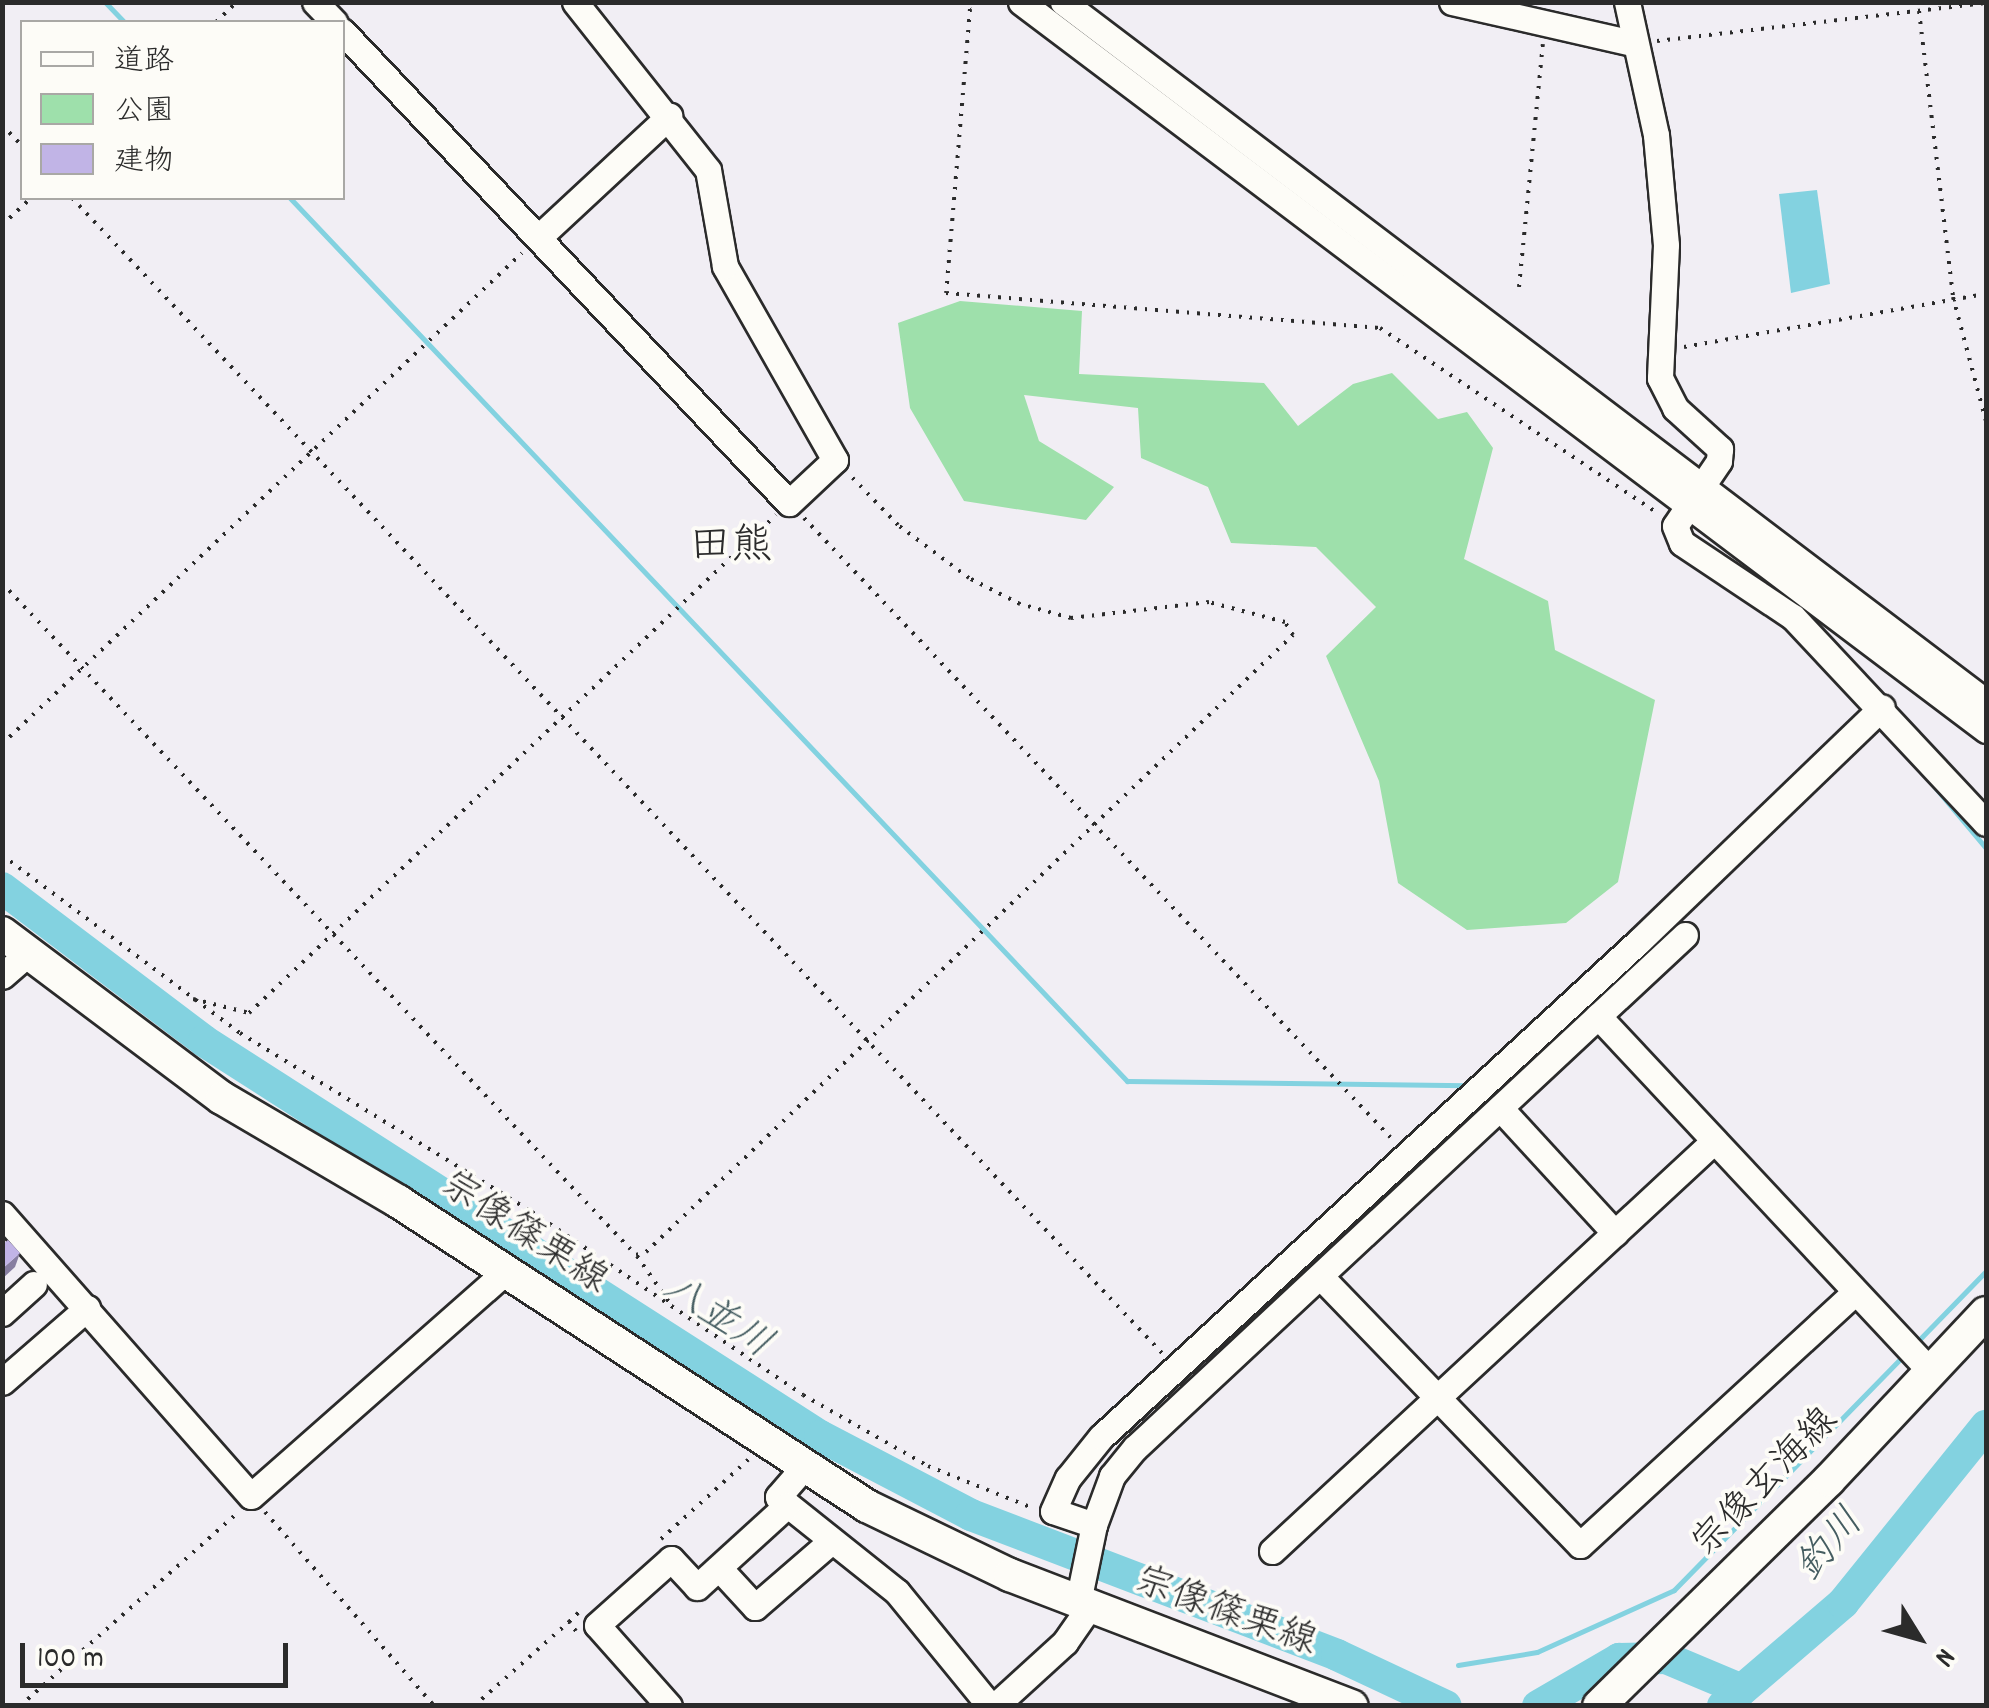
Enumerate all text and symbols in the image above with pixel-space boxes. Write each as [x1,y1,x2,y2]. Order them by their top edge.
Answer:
legend [20,20,345,200]
text: 道路 [114,42,174,85]
text: 公園 [114,92,174,135]
text: 建物 [114,142,174,185]
district label: 田熊 [689,524,773,574]
street label: 宗像篠栗線 [431,1164,615,1306]
water label: 八並川 [653,1266,779,1372]
street label: 宗像玄海線 [1685,1400,1849,1568]
water label: 釣川 [1788,1501,1876,1593]
street label: 宗像篠栗線 [1128,1560,1322,1668]
north arrow [1869,1588,1969,1688]
scale bar [25,1623,292,1685]
text: N [1923,1638,1963,1674]
text: 100 m [37,1639,104,1682]

